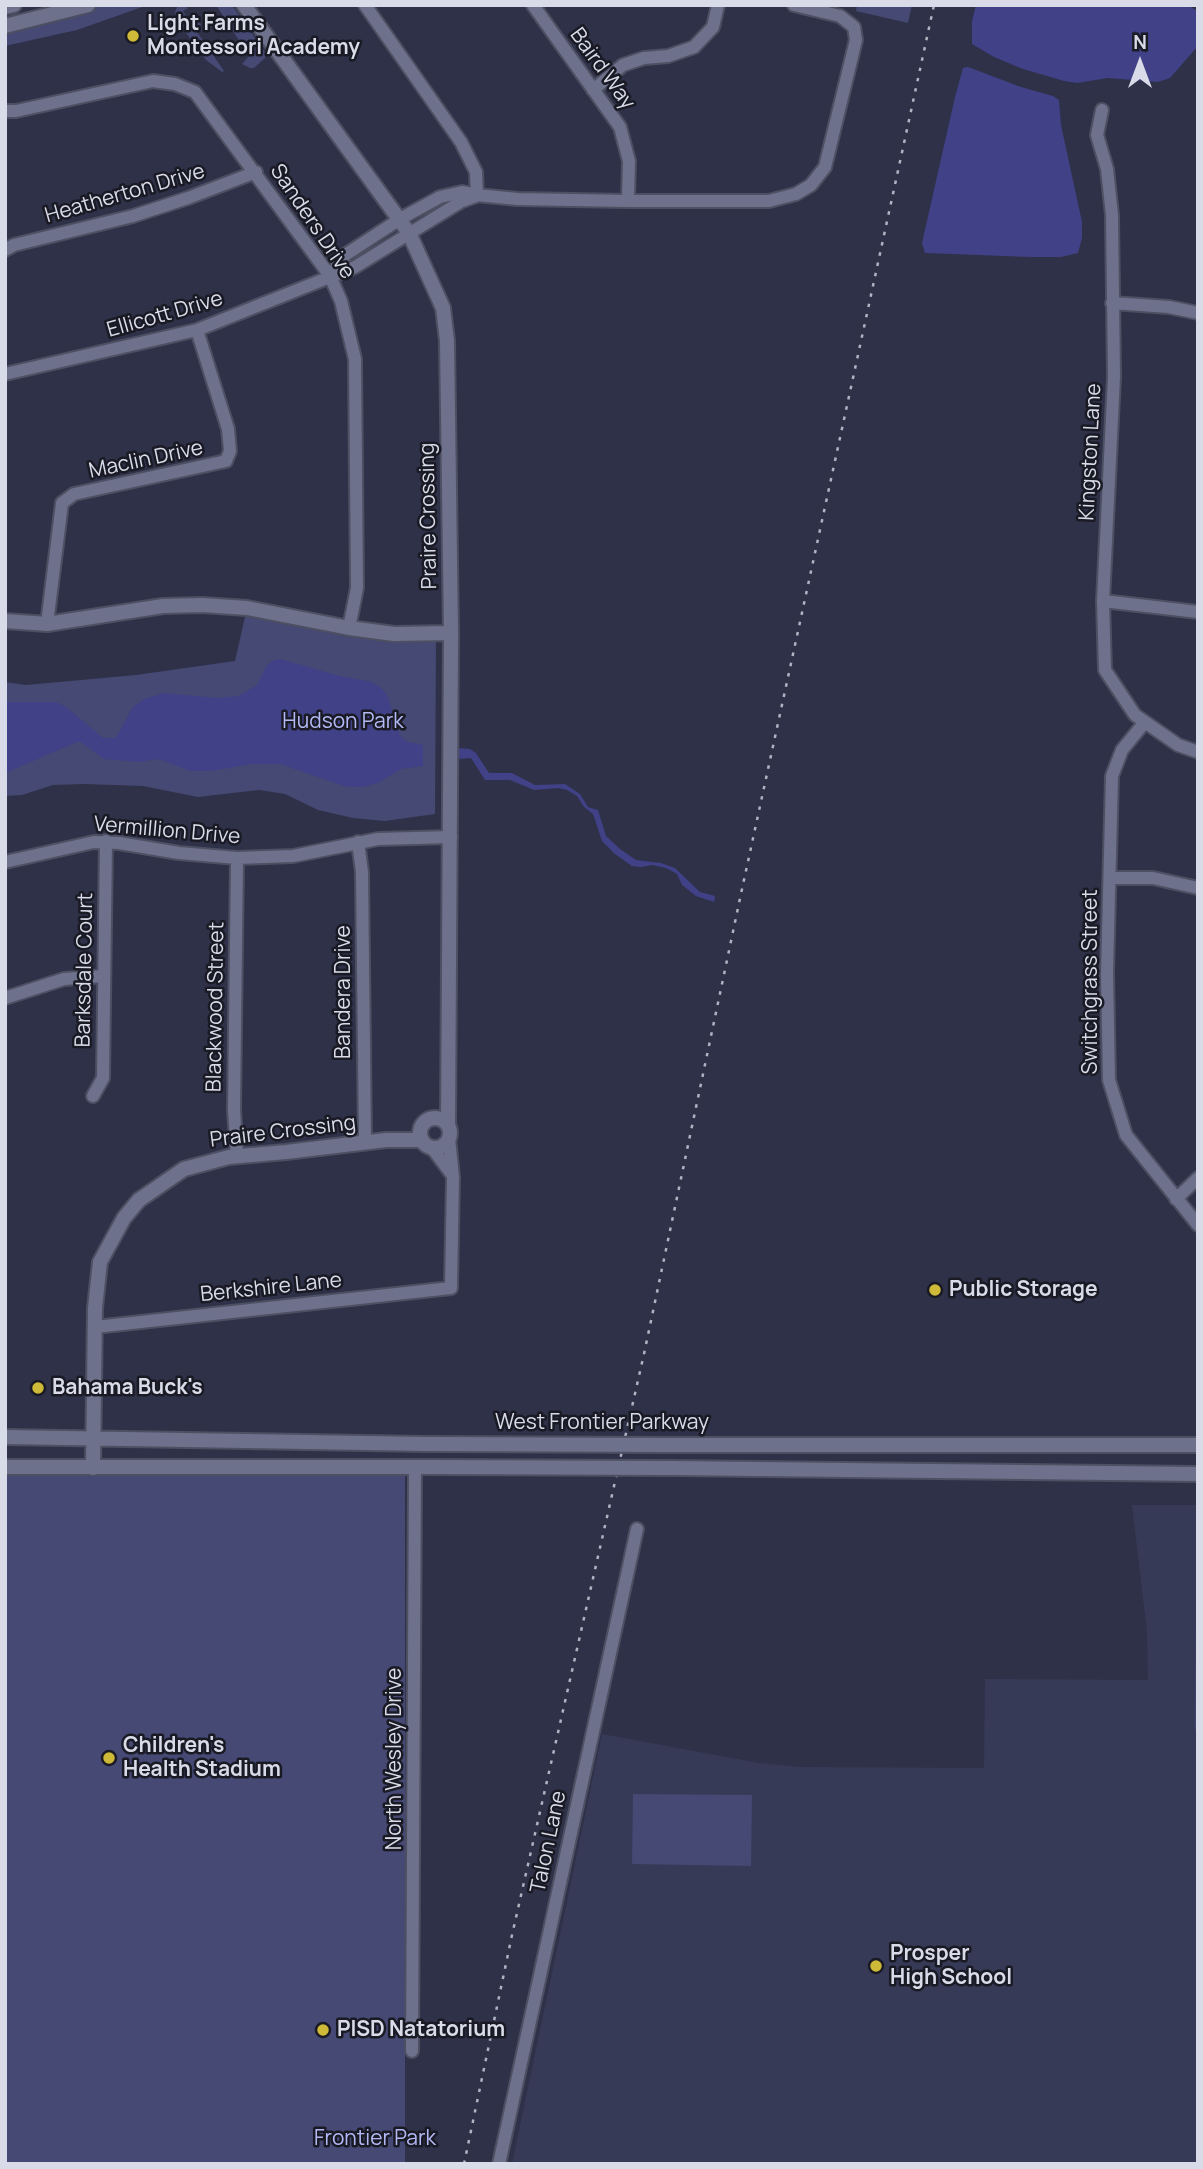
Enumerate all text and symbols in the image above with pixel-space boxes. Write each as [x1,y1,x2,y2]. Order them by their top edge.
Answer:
place label: Light Farms Montessori Academy [147,11,360,61]
street label: Baird Way [564,23,640,115]
marker: Light Farms Montessori Academy [125,28,141,44]
north arrow [1105,28,1175,98]
text: N [1133,29,1147,55]
street label: Heatherton Drive [42,159,208,229]
street label: Sanders Drive [264,160,360,284]
street label: Ellicott Drive [104,286,226,344]
street label: Kingston Lane [1075,383,1107,521]
street label: Maclin Drive [87,436,205,484]
street label: Praire Crossing [415,442,443,590]
park label: Hudson Park [282,709,404,735]
street label: Vermillion Drive [93,812,241,850]
street label: Switchgrass Street [1078,889,1104,1075]
street label: Barksdale Court [71,892,99,1048]
street label: Blackwood Street [202,922,230,1092]
street label: Bandera Drive [331,925,357,1059]
street label: Praire Crossing [209,1111,357,1153]
street label: Berkshire Lane [199,1268,343,1308]
place label: Public Storage [949,1277,1098,1303]
marker: Public Storage [927,1282,943,1298]
place label: Bahama Buck's [52,1375,203,1401]
marker: Bahama Buck's [30,1380,46,1396]
street label: West Frontier Parkway [495,1410,709,1436]
street label: North Wesley Drive [382,1668,408,1850]
place label: Children's Health Stadium [123,1733,281,1783]
marker: Children's Health Stadium [101,1750,117,1766]
street label: Talon Lane [526,1789,572,1895]
place label: Prosper High School [890,1941,1012,1991]
marker: Prosper High School [868,1958,884,1974]
place label: PISD Natatorium [337,2017,505,2043]
marker: PISD Natatorium [315,2022,331,2038]
park label: Frontier Park [314,2126,436,2152]

